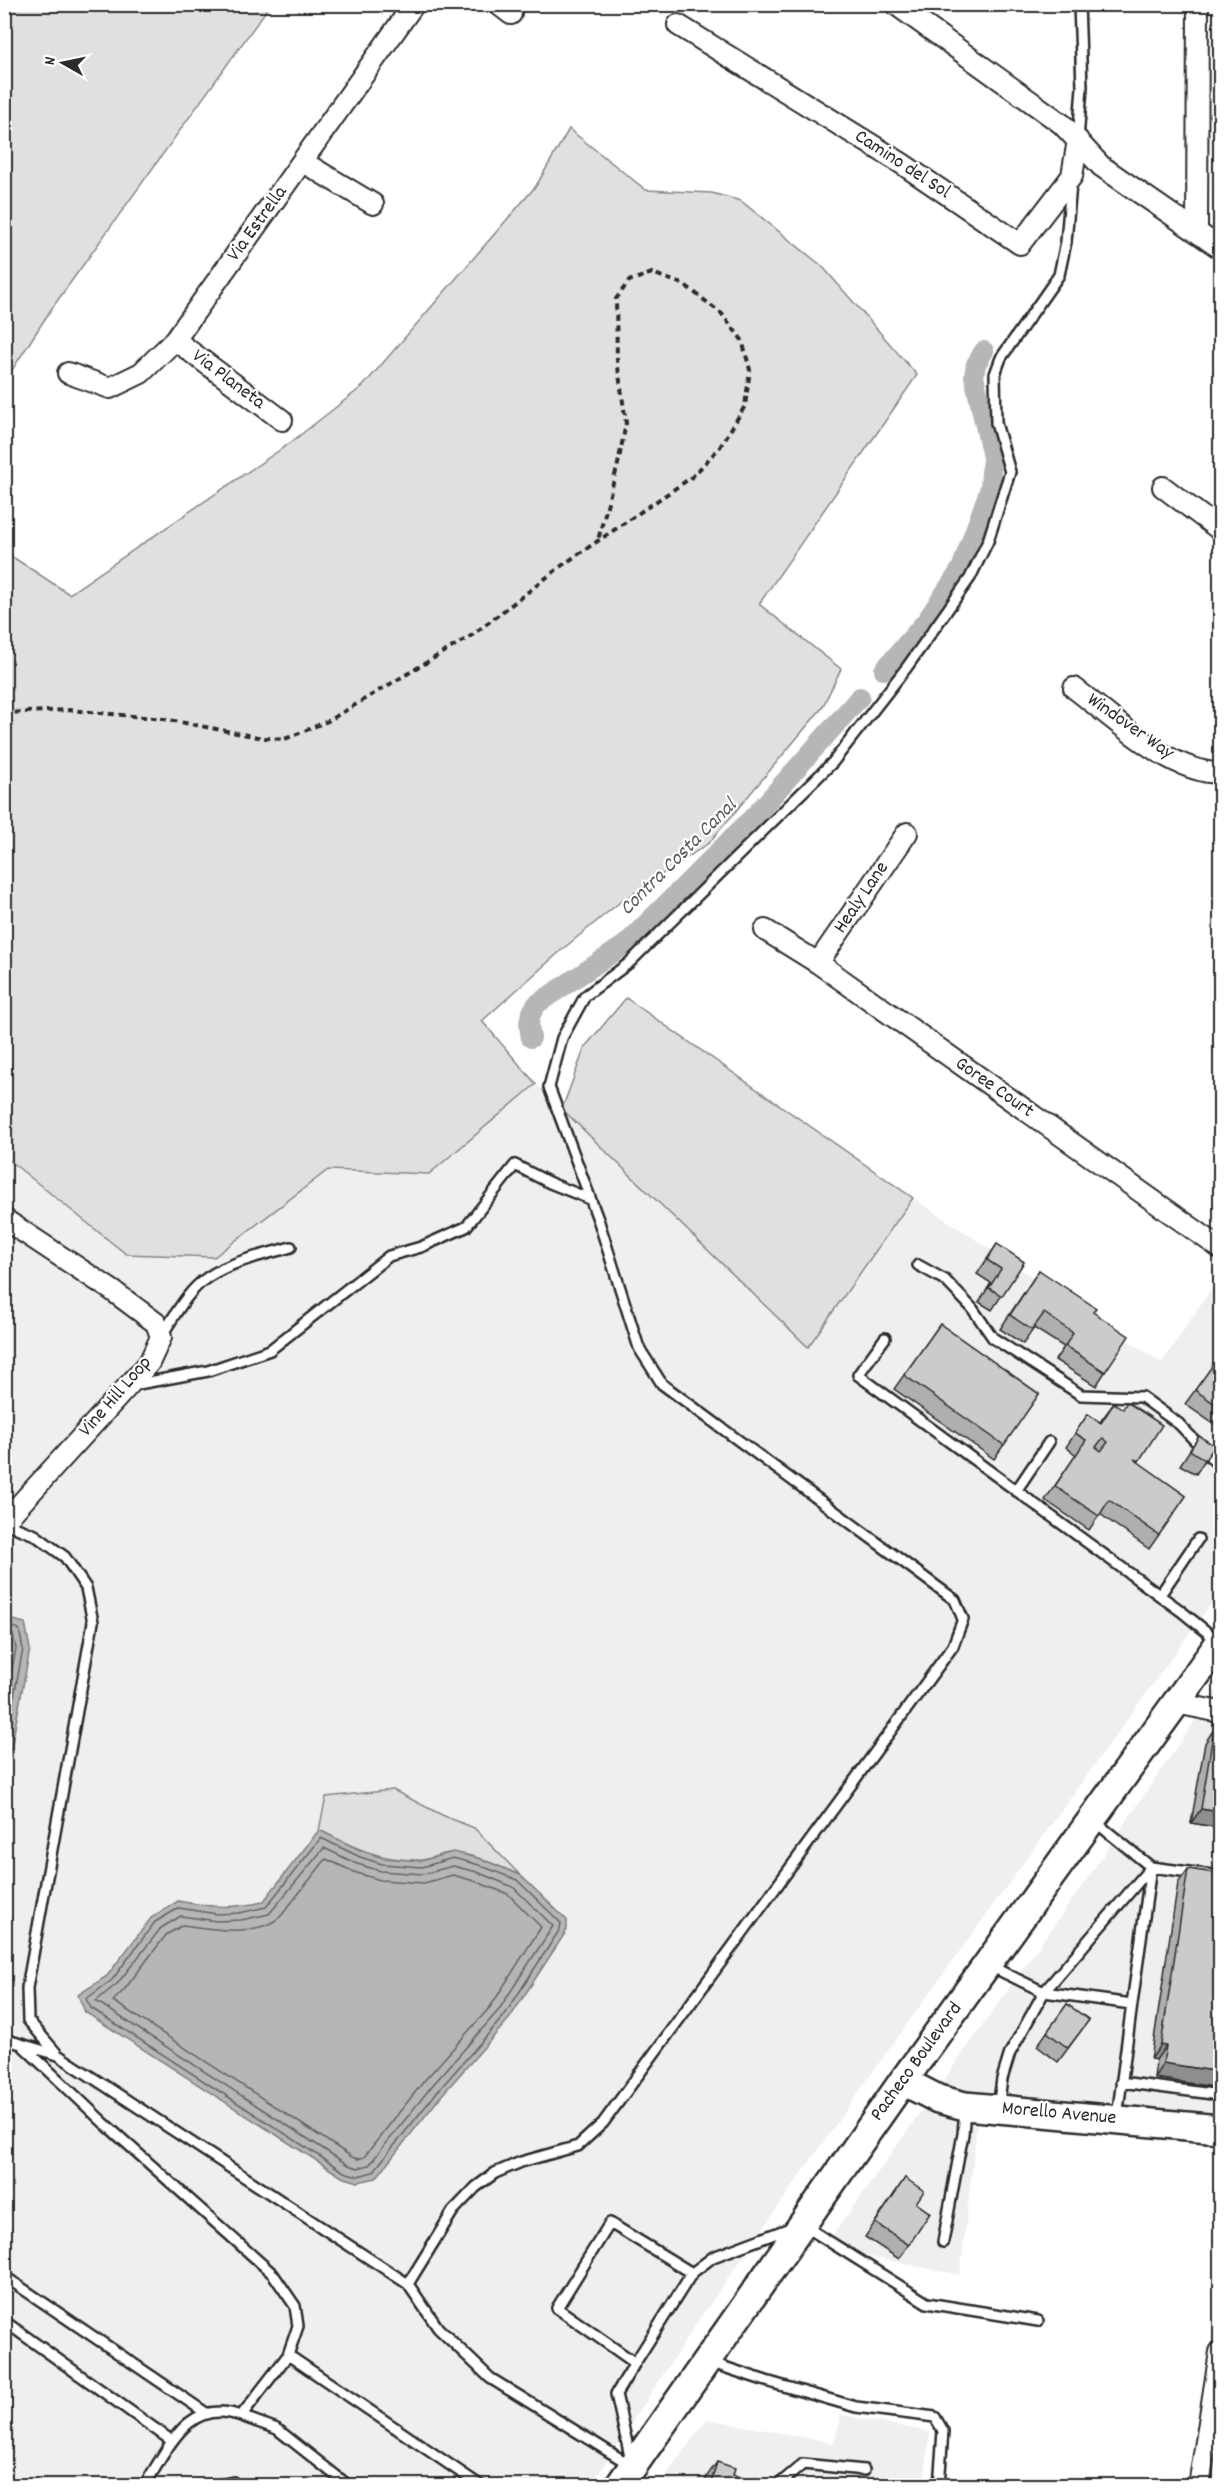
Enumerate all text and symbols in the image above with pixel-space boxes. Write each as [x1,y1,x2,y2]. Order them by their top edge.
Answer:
north arrow [33,33,93,93]
text: N [39,55,63,67]
street label: Camino del Sol [849,123,956,207]
street label: Via Estrella [221,180,295,268]
street label: Via Planeta [186,343,271,417]
street label: Windover Way [1081,687,1180,768]
water label: Contra Costa Canal [613,791,746,924]
street label: Healy Lane [828,856,896,940]
street label: Goree Court [949,1050,1039,1126]
street label: Vine Hill Loop [73,1350,159,1444]
street label: Pacheco Boulevard [864,1997,970,2127]
street label: Morello Avenue [1001,2095,1117,2133]

